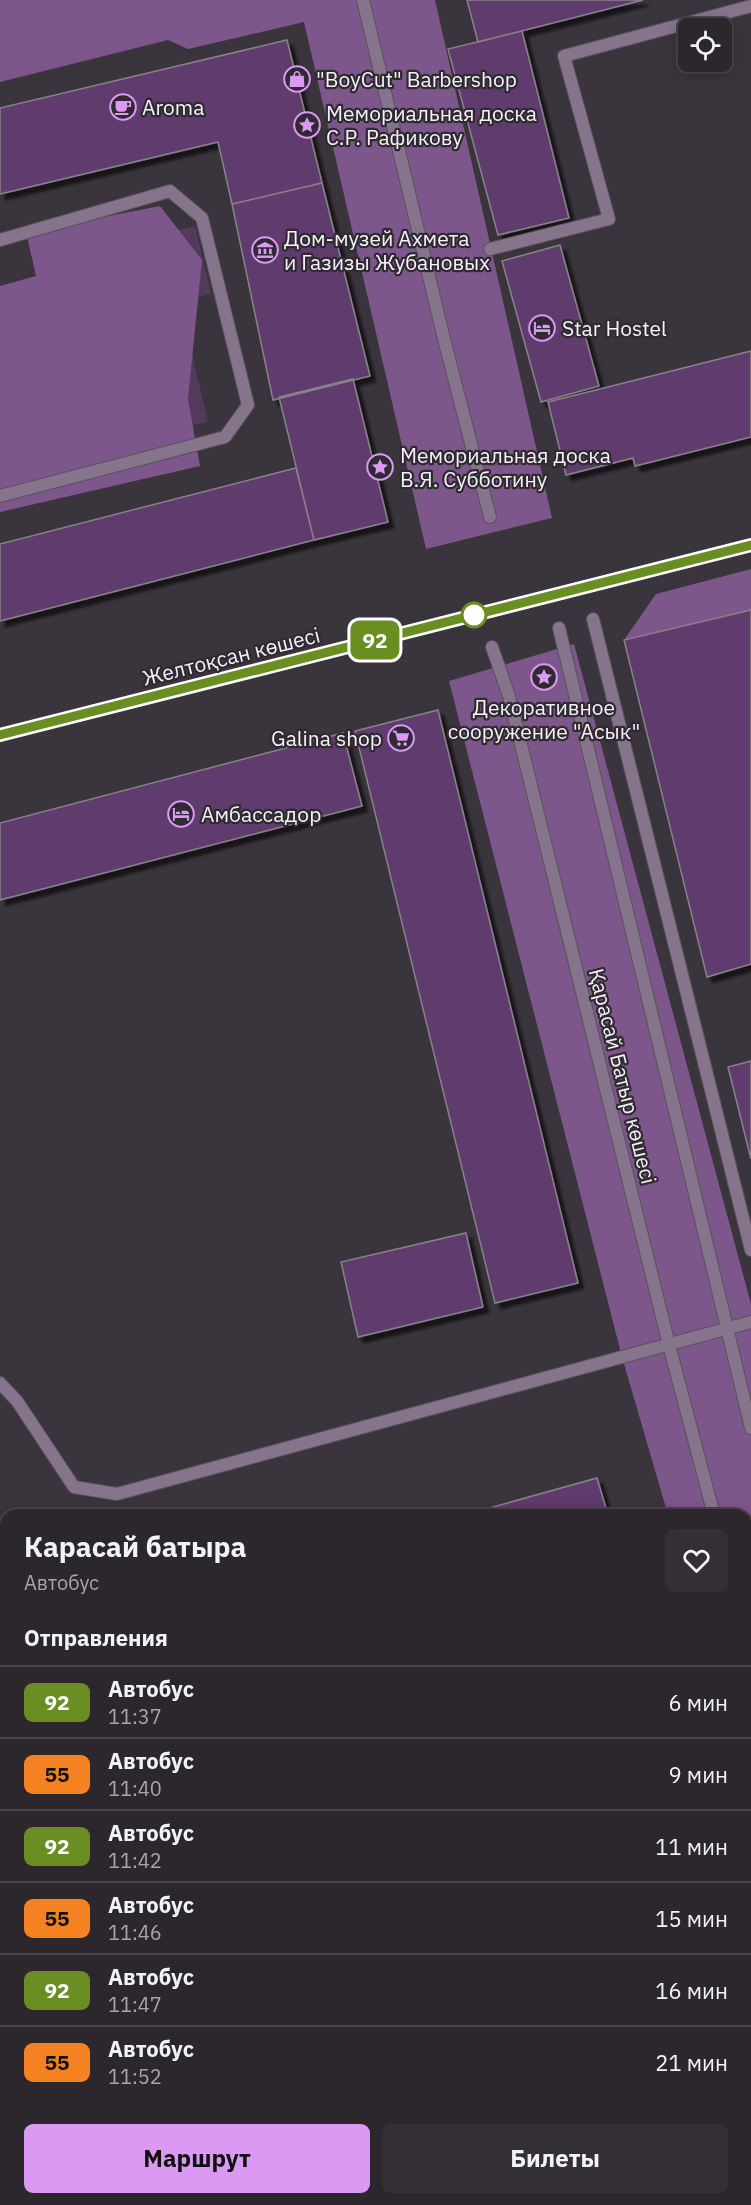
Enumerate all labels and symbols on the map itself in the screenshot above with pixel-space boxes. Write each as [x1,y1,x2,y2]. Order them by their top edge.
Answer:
shop icon: "BoyCut" Barbershop [282,64,312,94]
place label: "BoyCut" Barbershop [316,65,517,93]
cafe icon: Aroma [108,92,138,122]
place label: Aroma [142,93,204,121]
place label: Мемориальная доска С.Р. Рафикову [326,99,537,151]
place icon: Мемориальная доска С.Р. Рафикову [292,110,322,140]
place label: Дом-музей Ахмета и Газизы Жубановых [284,224,490,276]
museum icon: Дом-музей Ахмета и Газизы Жубановых [250,235,280,265]
hotel icon: Star Hostel [527,313,557,343]
place label: Star Hostel [562,314,667,342]
place label: Мемориальная доска В.Я. Субботину [400,441,611,493]
place icon: Мемориальная доска В.Я. Субботину [365,452,395,482]
unlabelled marker [461,602,487,628]
street label: Желтоқсан көшесі [139,620,323,692]
line badge: 92 [348,620,402,660]
place icon: Декоративное сооружение "Асык" [529,662,559,692]
place label: Декоративное сооружение "Асык" [448,693,640,745]
supermarket icon: Galina shop [386,723,416,753]
place label: Galina shop [271,724,382,752]
hotel icon: Амбассадор [166,799,196,829]
place label: Амбассадор [201,800,321,828]
street label: Қарасай Батыр көшесі [583,965,663,1187]

